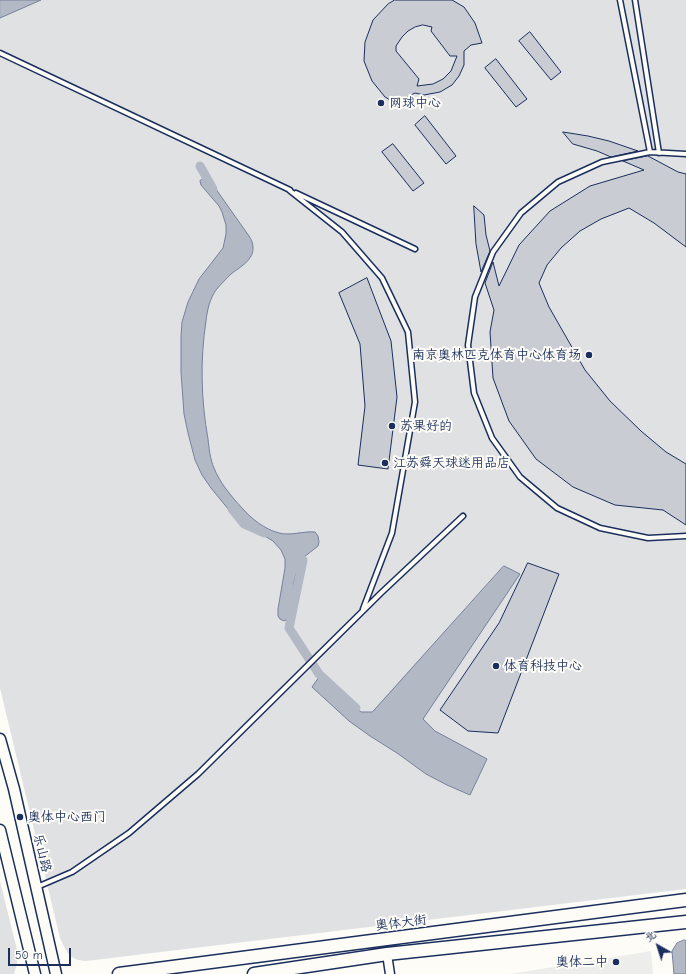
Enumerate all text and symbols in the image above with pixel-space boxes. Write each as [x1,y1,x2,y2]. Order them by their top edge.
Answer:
place label: 网球中心 [389,95,441,111]
marker: 网球中心 [376,98,386,108]
place label: 南京奥林匹克体育中心体育场 [412,347,581,363]
marker: 南京奥林匹克体育中心体育场 [584,350,594,360]
place label: 苏果好的 [400,418,452,434]
marker: 苏果好的 [387,421,397,431]
place label: 江苏舜天球迷用品店 [393,455,510,471]
marker: 江苏舜天球迷用品店 [380,458,390,468]
place label: 体育科技中心 [504,658,582,674]
marker: 体育科技中心 [491,661,501,671]
place label: 奥体中心西门 [28,809,106,825]
marker: 奥体中心西门 [15,812,25,822]
street label: 乐山路 [30,832,54,874]
street label: 奥体大街 [374,912,428,934]
north arrow [638,926,678,966]
text: 北 [642,928,658,945]
scale bar [10,940,73,966]
text: 50 m [15,948,43,962]
place label: 奥体二中 [556,954,608,970]
marker: 奥体二中 [611,957,621,967]

